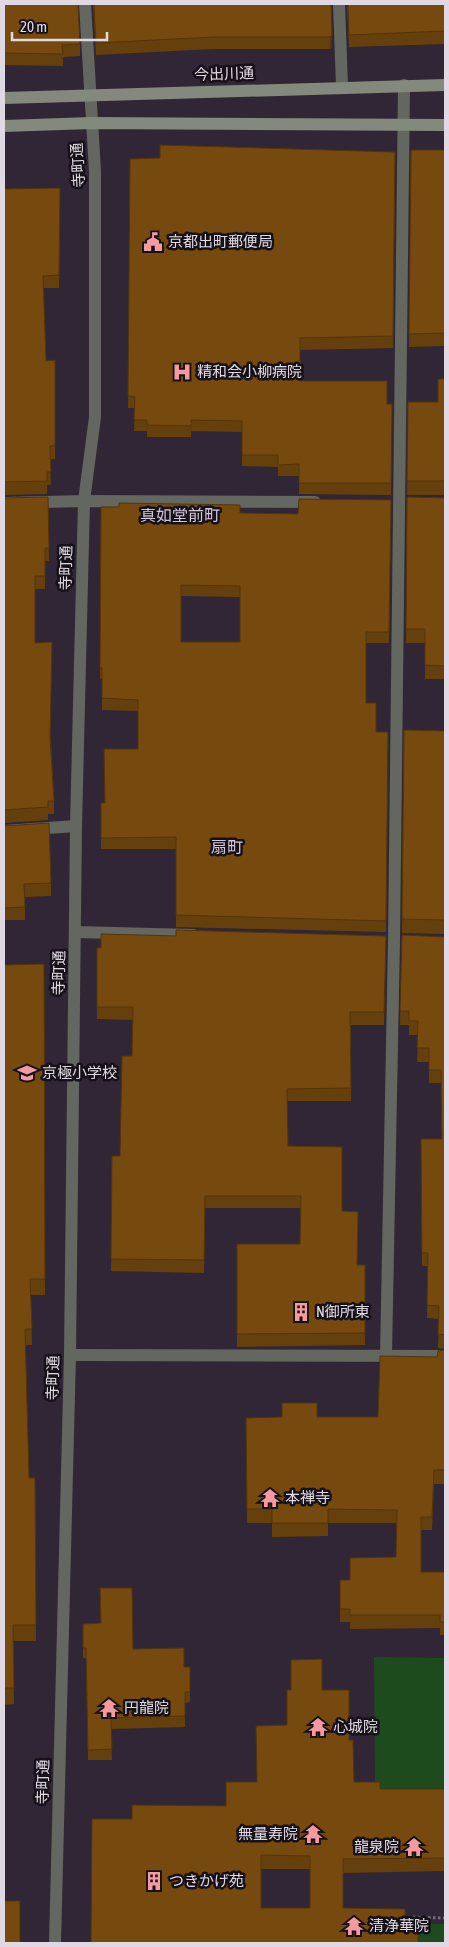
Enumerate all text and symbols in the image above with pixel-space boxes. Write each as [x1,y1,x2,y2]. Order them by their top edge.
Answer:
scale bar [12,10,108,42]
text: 20 m [20,18,47,35]
street label: 今出川通 [194,64,254,83]
street label: 寺町通 [68,142,87,188]
public building icon: 京都出町郵便局 [142,231,164,253]
place label: 京都出町郵便局 [168,233,273,250]
hospital icon: 精和会小柳病院 [171,361,193,383]
place label: 精和会小柳病院 [197,363,302,380]
district label: 真如堂前町 [140,506,220,524]
street label: 寺町通 [57,545,74,591]
district label: 扇町 [211,838,243,856]
street label: 寺町通 [50,950,67,996]
school or university icon: 京極小学校 [16,1062,38,1084]
place label: 京極小学校 [42,1064,117,1081]
building icon: N御所東 [290,1301,312,1323]
place label: N御所東 [316,1303,370,1320]
street label: 寺町通 [44,1355,61,1401]
temple icon: 本禅寺 [259,1487,281,1509]
place label: 本禅寺 [285,1489,330,1506]
temple icon: 円龍院 [98,1697,120,1719]
place label: 円龍院 [124,1699,169,1716]
temple icon: 心城院 [307,1716,329,1738]
place label: 心城院 [333,1718,378,1735]
street label: 寺町通 [34,1759,51,1805]
temple icon: 無量寿院 [302,1823,324,1845]
place label: 無量寿院 [238,1825,298,1842]
temple icon: 龍泉院 [403,1836,425,1858]
place label: 龍泉院 [354,1838,399,1855]
building icon: つきかげ苑 [143,1870,165,1892]
place label: つきかげ苑 [169,1872,244,1889]
temple icon: 清浄華院 [343,1915,365,1937]
place label: 清浄華院 [369,1917,429,1934]

